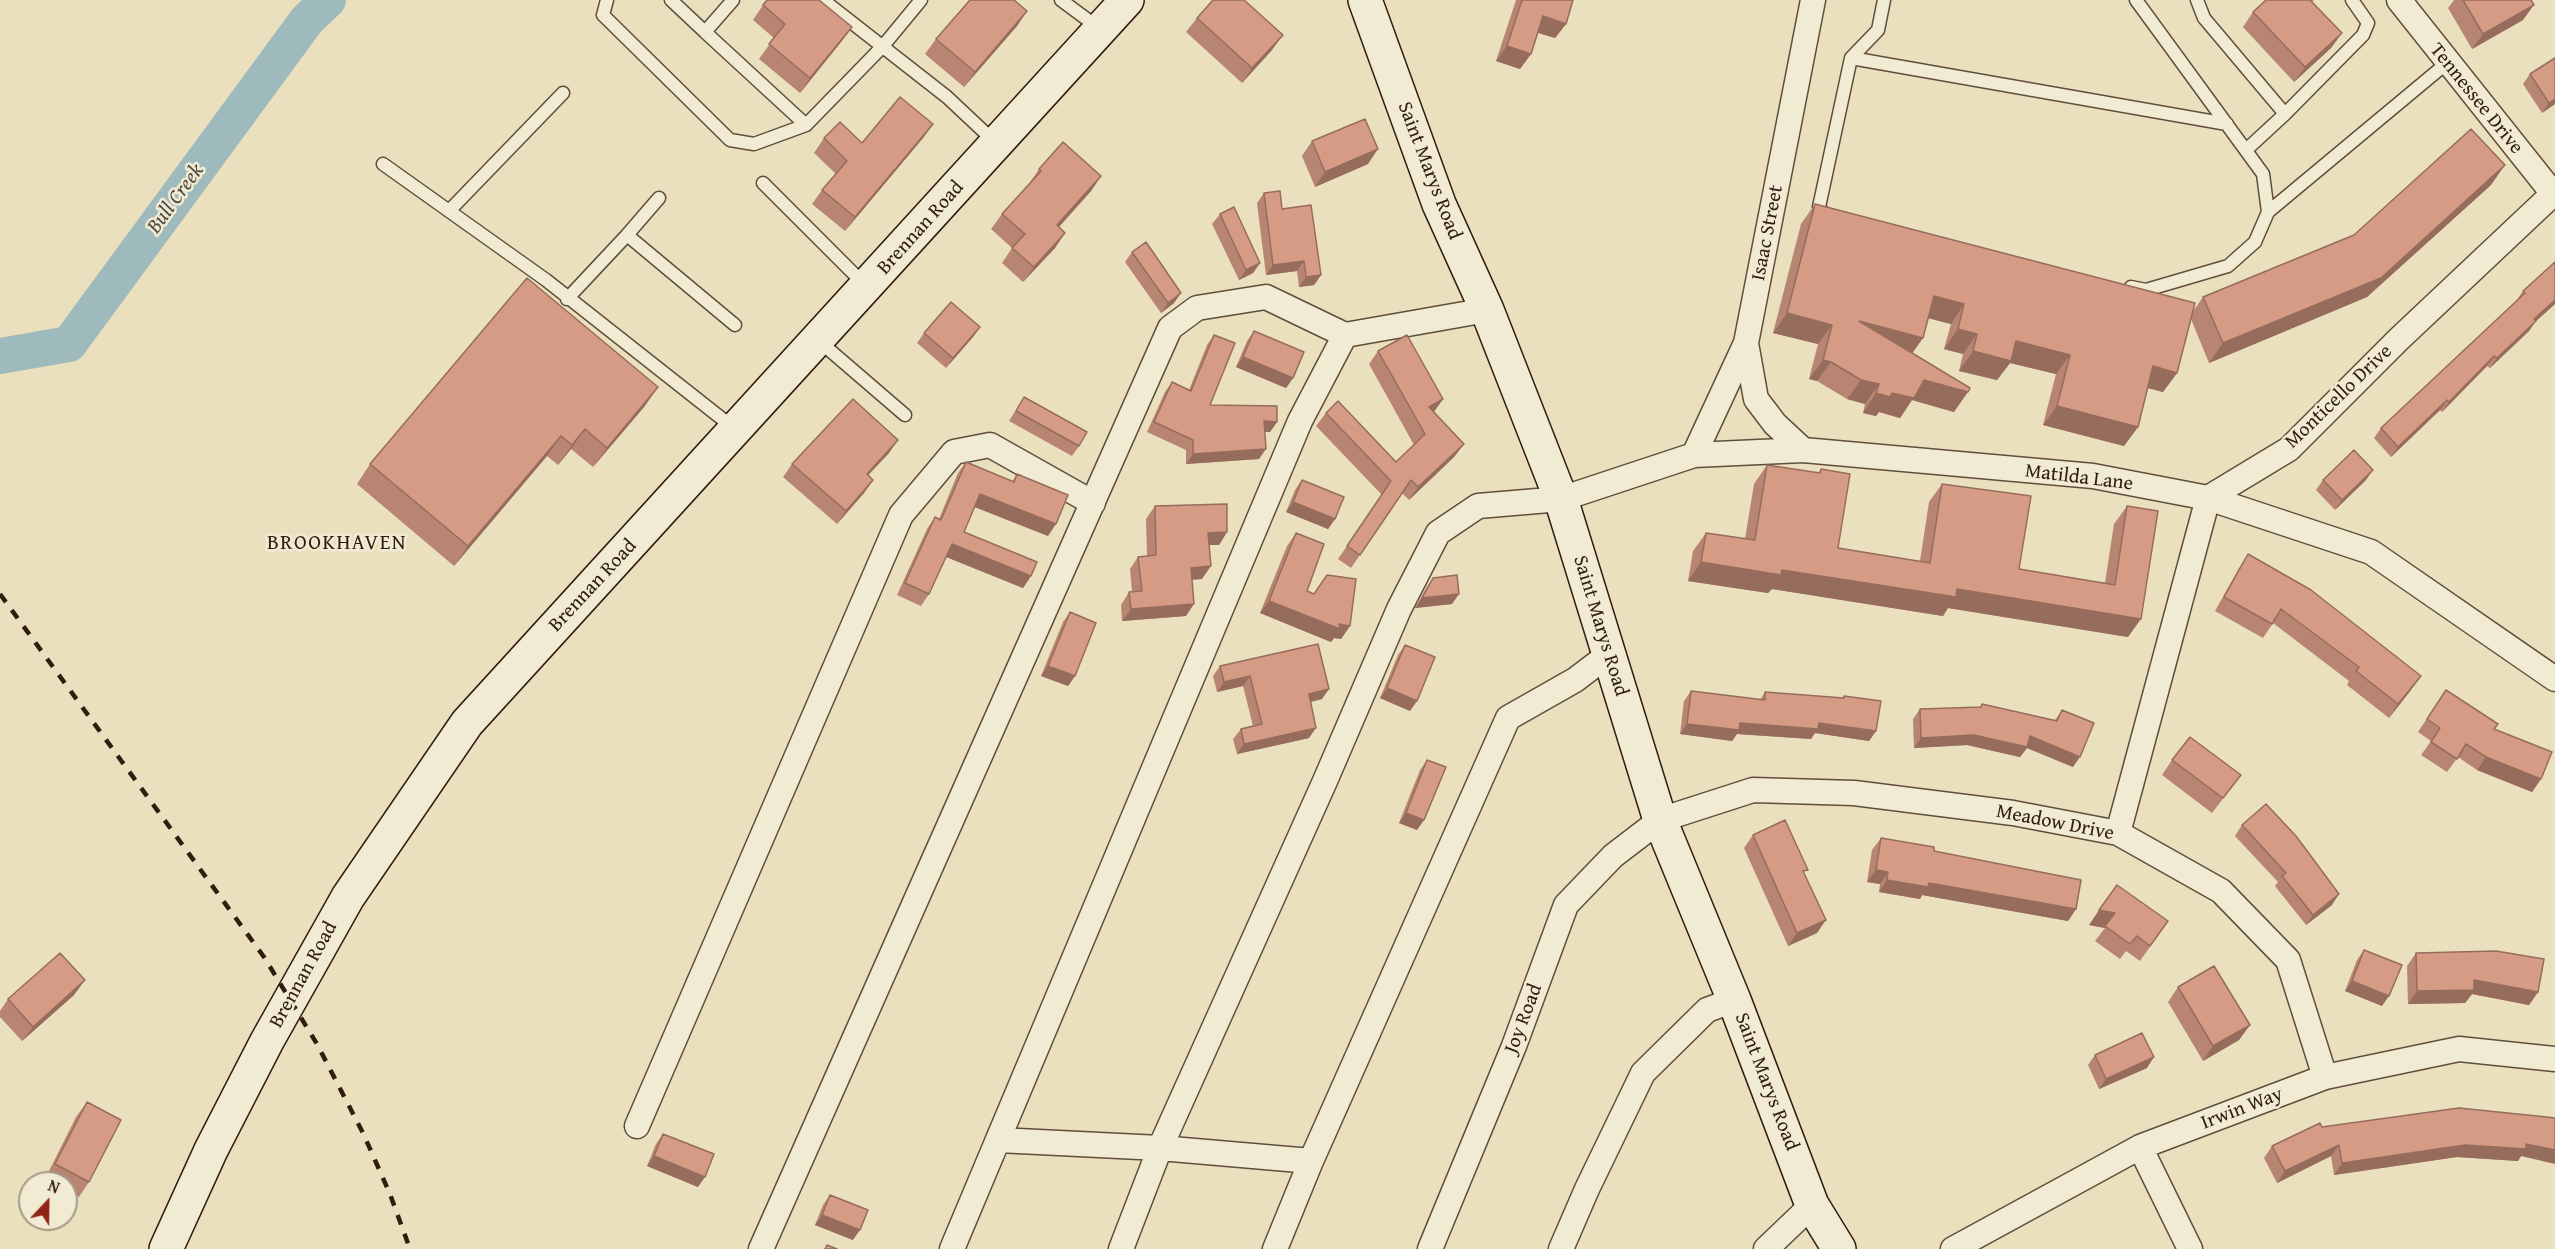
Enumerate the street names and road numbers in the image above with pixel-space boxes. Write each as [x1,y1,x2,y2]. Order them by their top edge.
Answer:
street label: Tennessee Drive [2424,39,2528,159]
street label: Saint Marys Road [1392,99,1466,243]
street label: Brennan Road [873,176,969,280]
street label: Isaac Street [1747,183,1789,283]
street label: Monticello Drive [2280,340,2398,454]
street label: Matilda Lane [2024,459,2134,497]
street label: Brennan Road [544,535,642,637]
street label: Saint Marys Road [1567,553,1633,699]
street label: Meadow Drive [1994,800,2116,846]
street label: Brennan Road [265,918,343,1032]
street label: Joy Road [1500,981,1548,1057]
street label: Saint Marys Road [1729,1010,1803,1154]
street label: Irwin Way [2198,1082,2286,1136]

